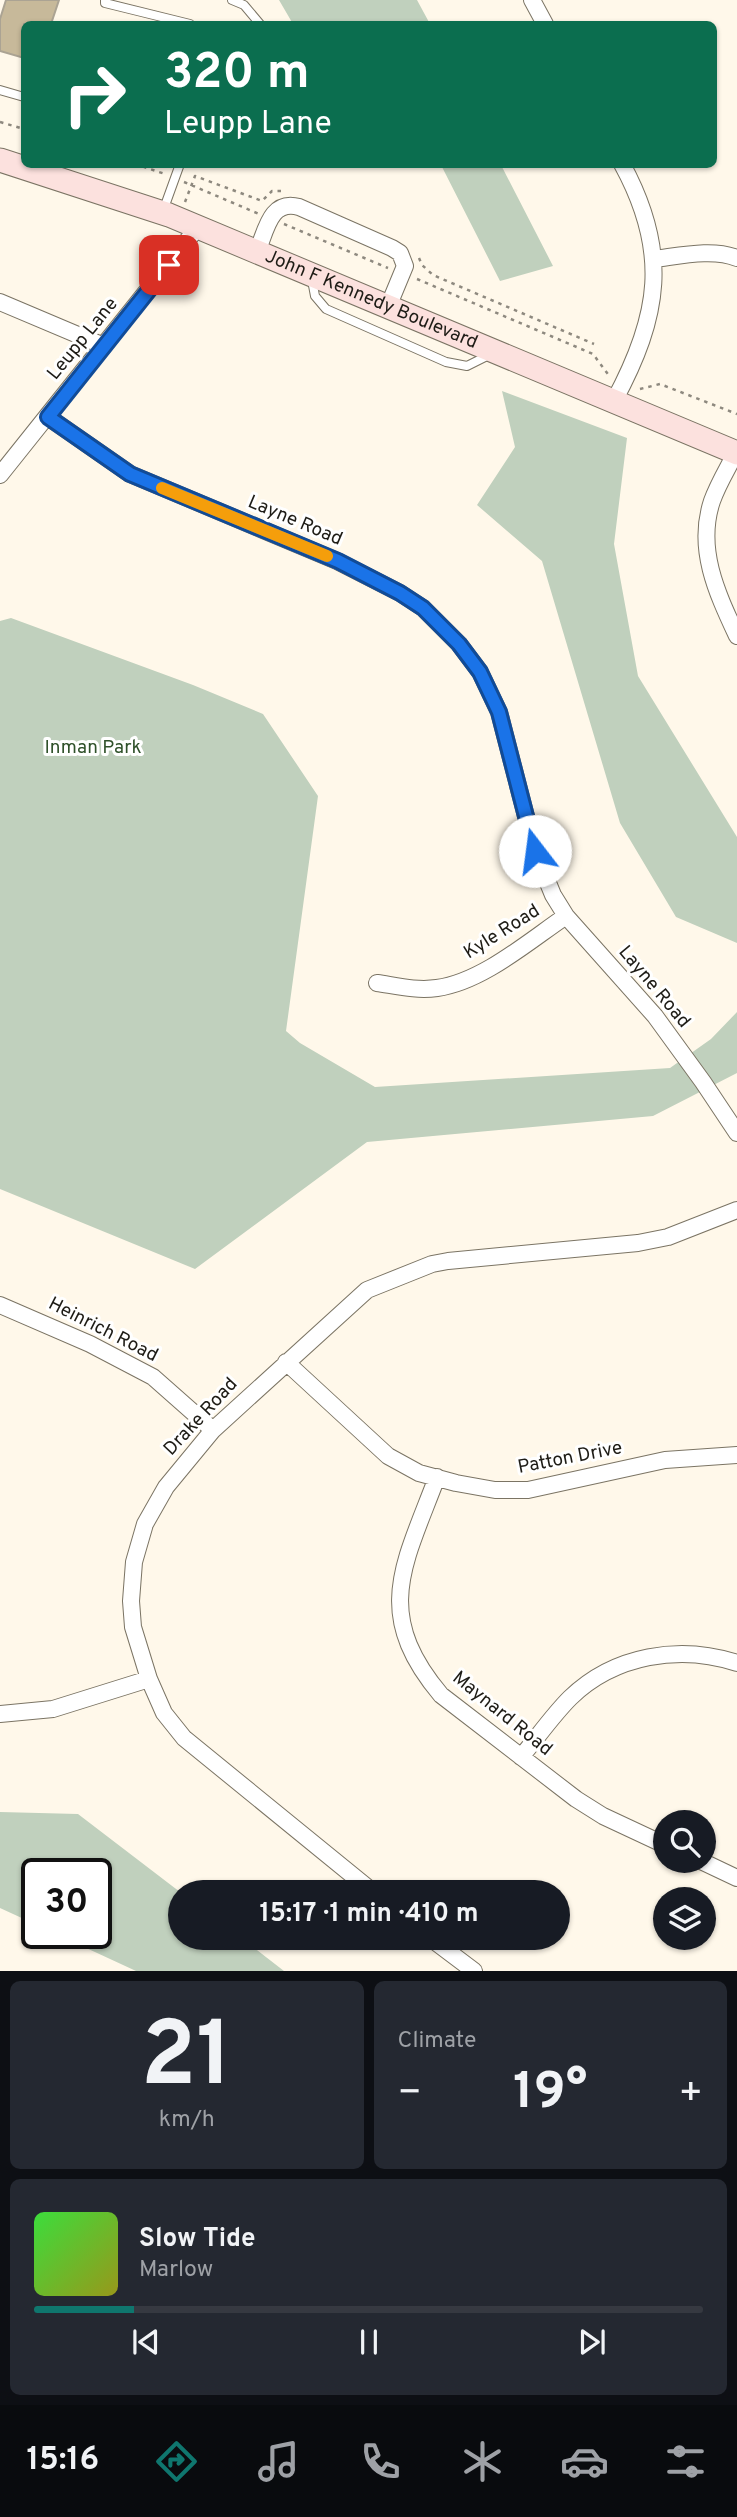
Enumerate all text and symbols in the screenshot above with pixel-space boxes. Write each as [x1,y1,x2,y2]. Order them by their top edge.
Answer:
text: 320 m [164,44,310,106]
icon: right [49,49,140,140]
text: Leupp Lane [164,105,332,145]
pin [139,235,199,295]
street label: John F Kennedy Boulevard [261,245,481,355]
icon: arrive [150,246,188,284]
street label: Leupp Lane [42,293,124,385]
street label: Layne Road [244,490,346,552]
park label: Inman Park [44,736,142,760]
position arrow [498,814,572,888]
street label: Kyle Road [459,899,545,965]
street label: Layne Road [613,941,695,1033]
street label: Heinrich Road [44,1292,162,1368]
street label: Drake Road [159,1373,243,1461]
street label: Patton Drive [516,1436,624,1480]
street label: Maynard Road [447,1666,557,1762]
map controls [653,1810,716,1950]
button: search [653,1810,716,1873]
speed limit sign: 30 [21,1858,112,1949]
button: layers [653,1887,716,1950]
text: 15:17 · 1 min · 410 m [260,1898,478,1931]
text: 21 [141,2003,233,2118]
text: Climate [398,2027,476,2056]
text: 19° [513,2061,587,2127]
text: − [398,2070,422,2119]
text: + [678,2070,703,2119]
text: km/h [159,2106,215,2135]
text: Slow Tide [139,2223,256,2256]
text: Marlow [139,2256,213,2285]
icon: previous [127,2323,165,2361]
icon: pause [350,2323,388,2361]
icon: next [573,2323,611,2361]
icon: directions [152,2437,201,2486]
icon: music [254,2437,303,2486]
icon: phone [356,2437,405,2486]
icon: climate [458,2437,507,2486]
icon: car [560,2437,609,2486]
icon: filters [661,2437,710,2486]
text: 15:16 [26,2441,99,2481]

